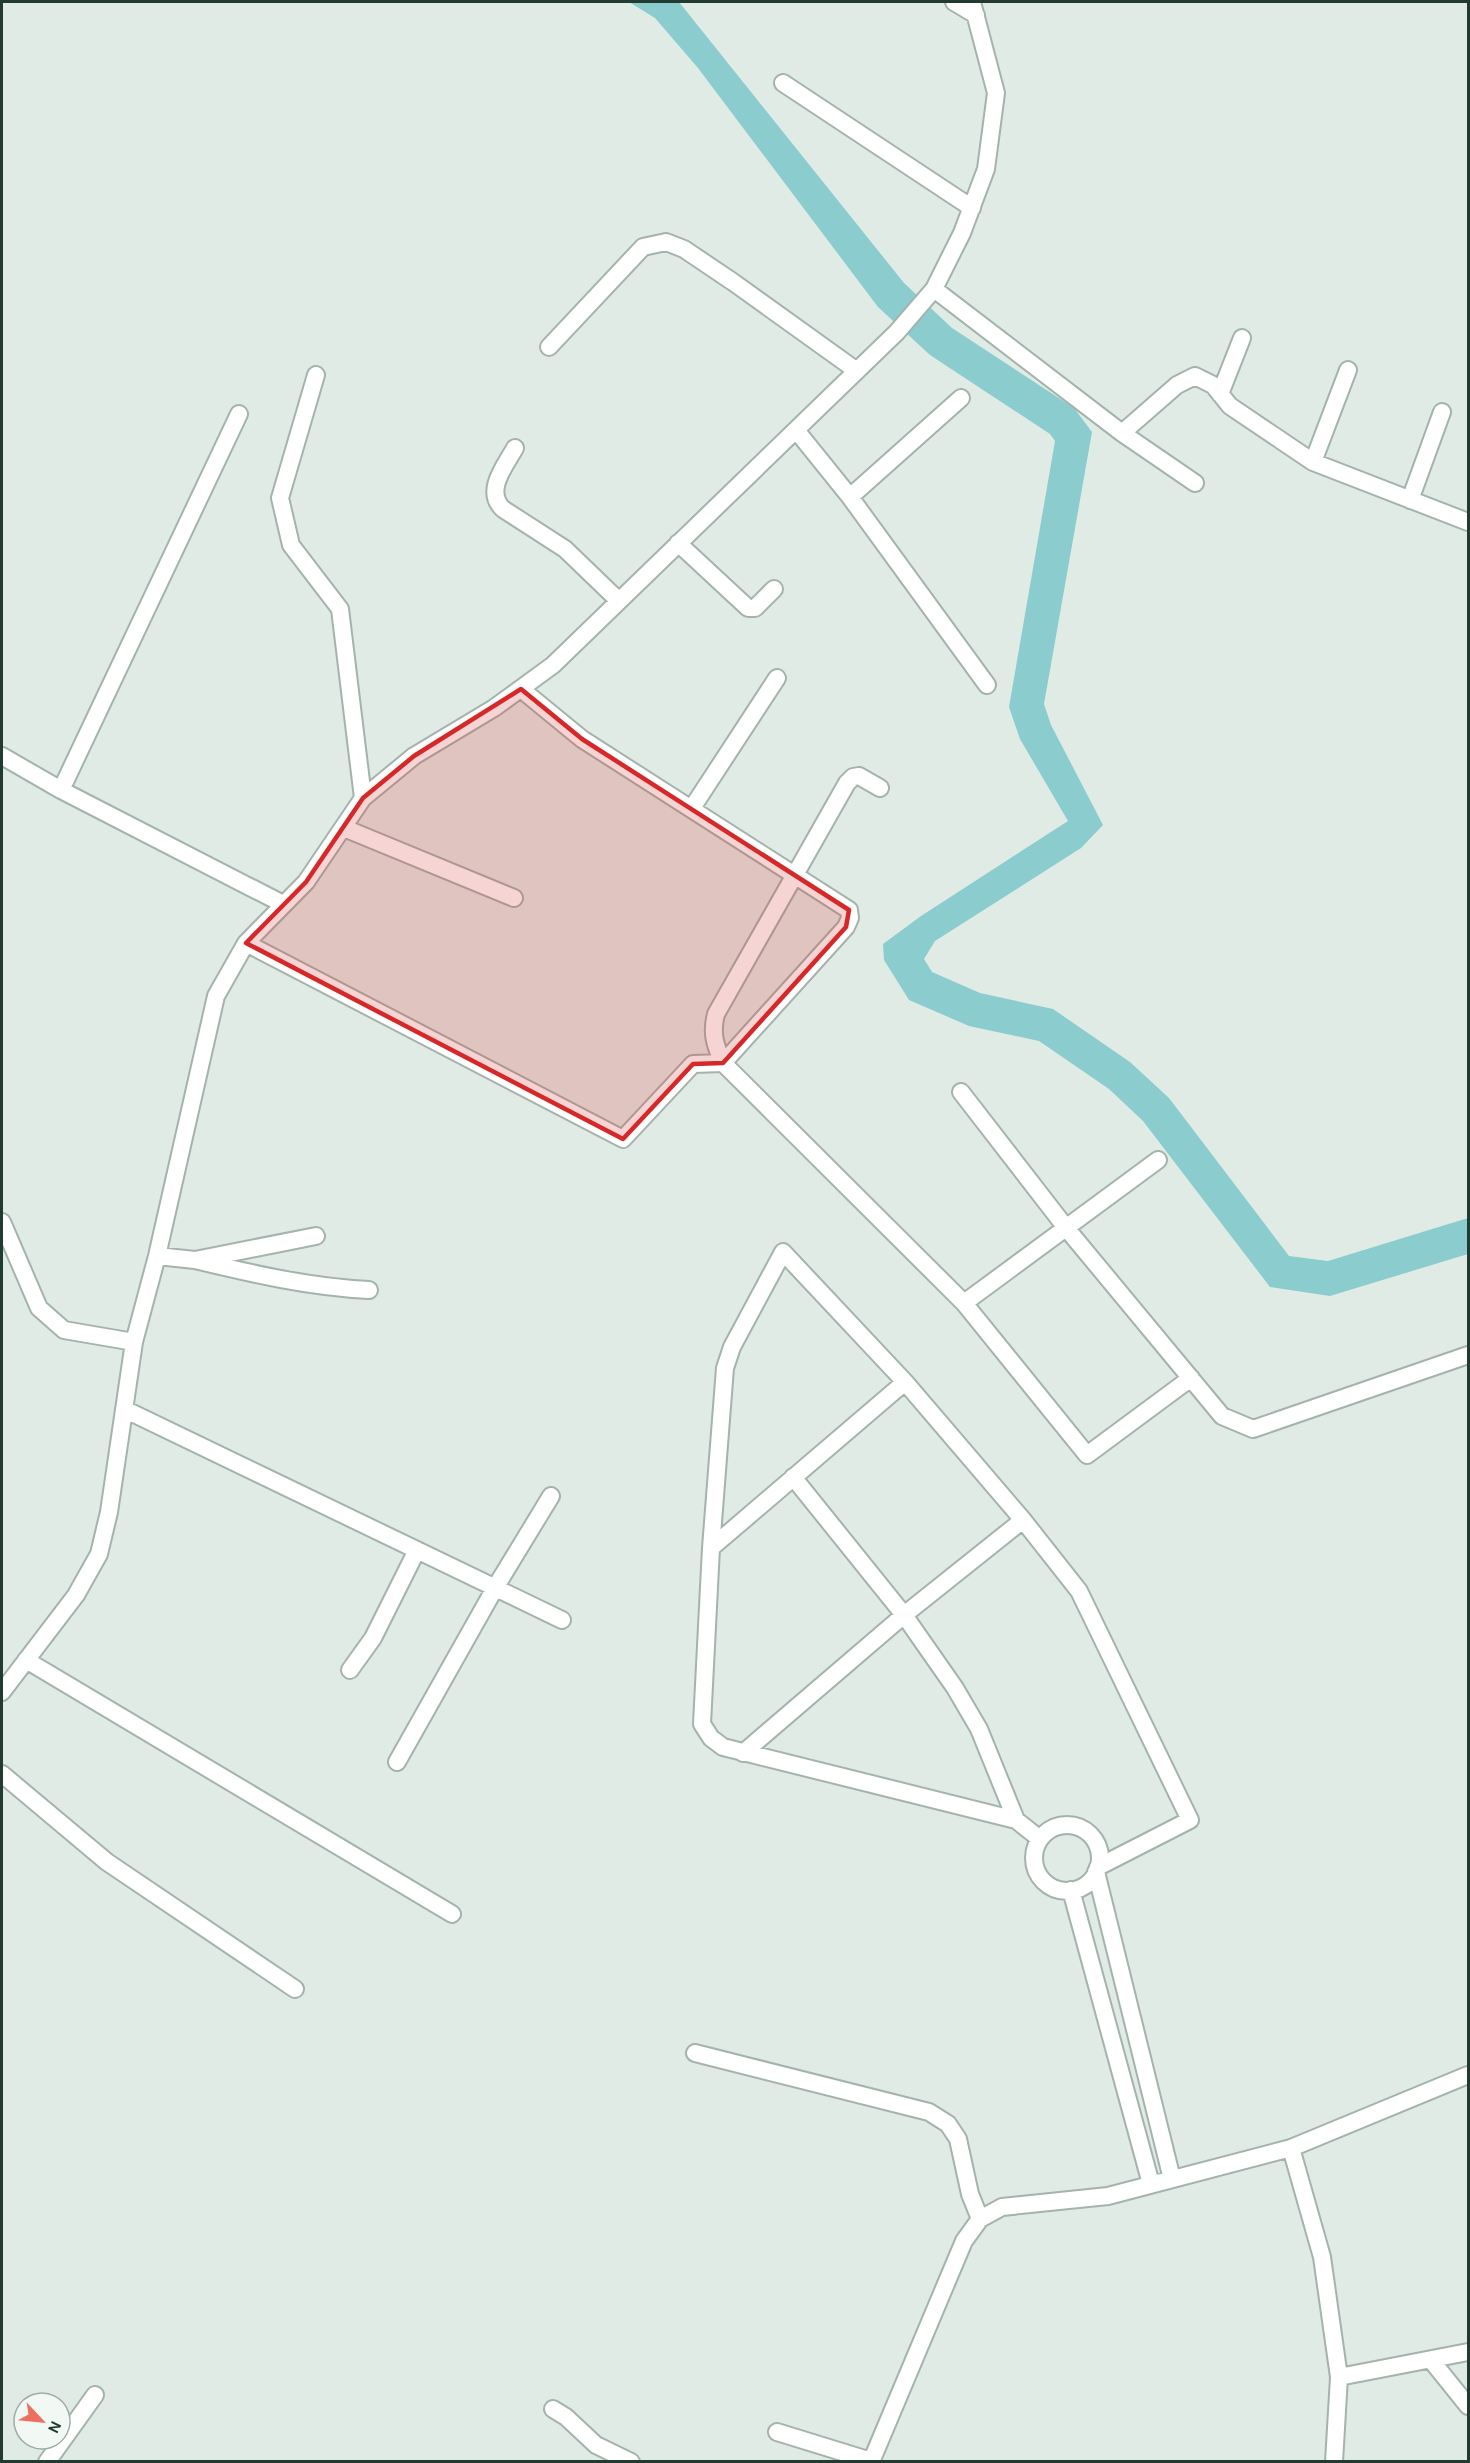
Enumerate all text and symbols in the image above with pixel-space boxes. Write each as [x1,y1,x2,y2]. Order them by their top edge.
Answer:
north arrow [12,2391,72,2451]
text: N [44,2418,66,2437]

